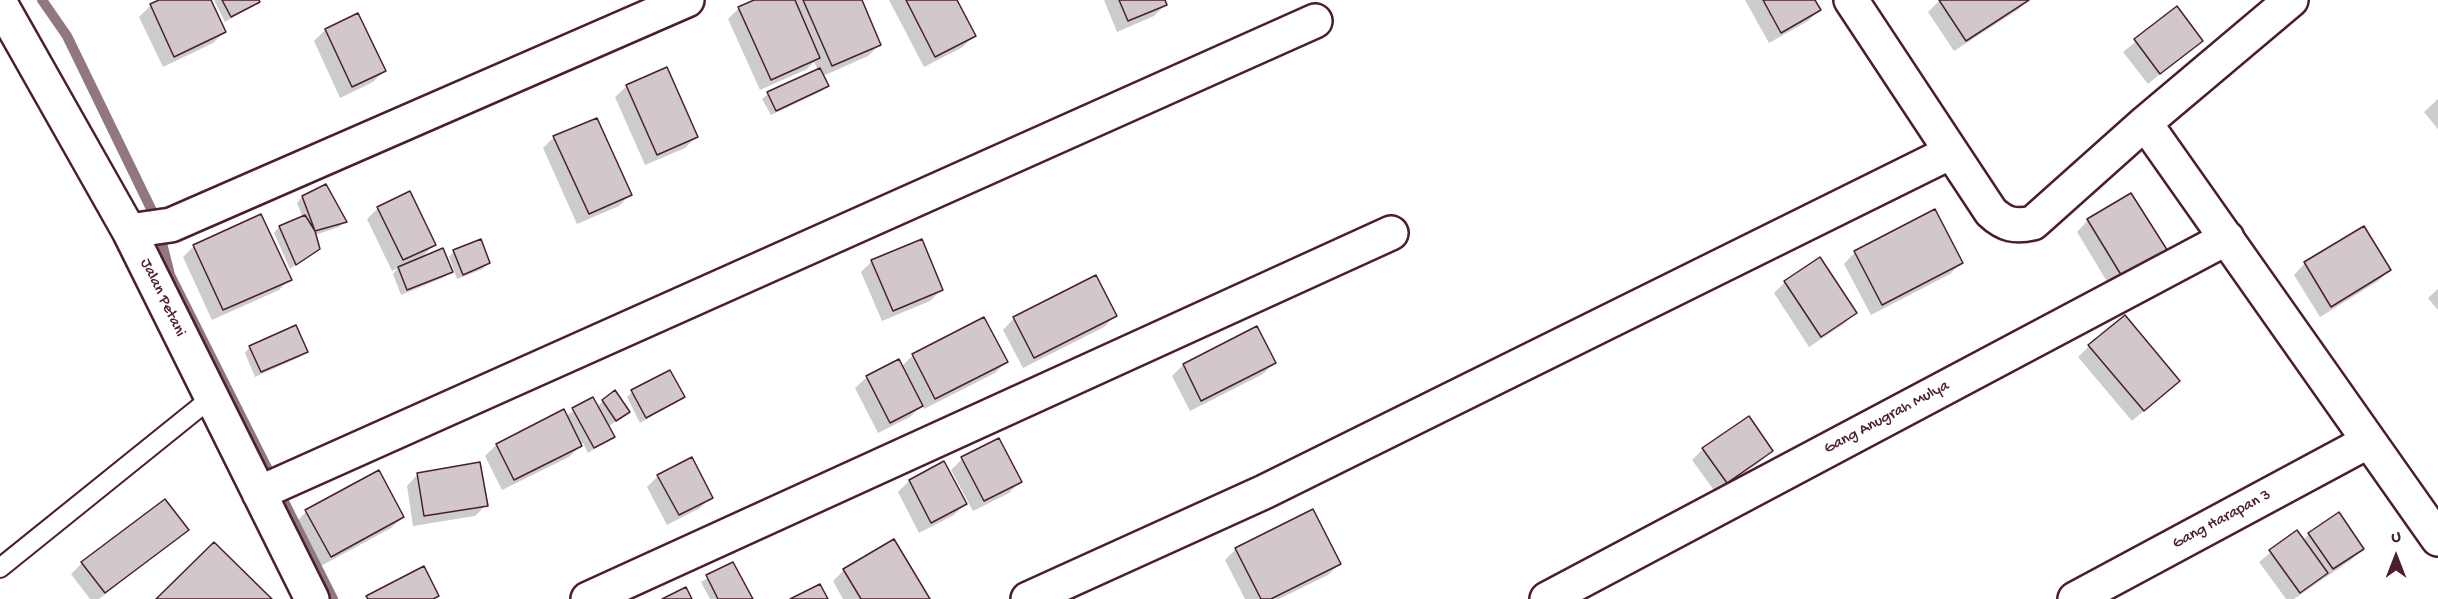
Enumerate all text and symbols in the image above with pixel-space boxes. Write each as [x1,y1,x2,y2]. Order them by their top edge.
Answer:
street label: Jalan Petani [135,256,189,340]
street label: Gang Anugrah Mulya [1821,377,1953,459]
street label: Gang Harapan 3 [2170,486,2274,554]
north arrow [2366,527,2426,587]
text: U [2391,529,2401,548]

